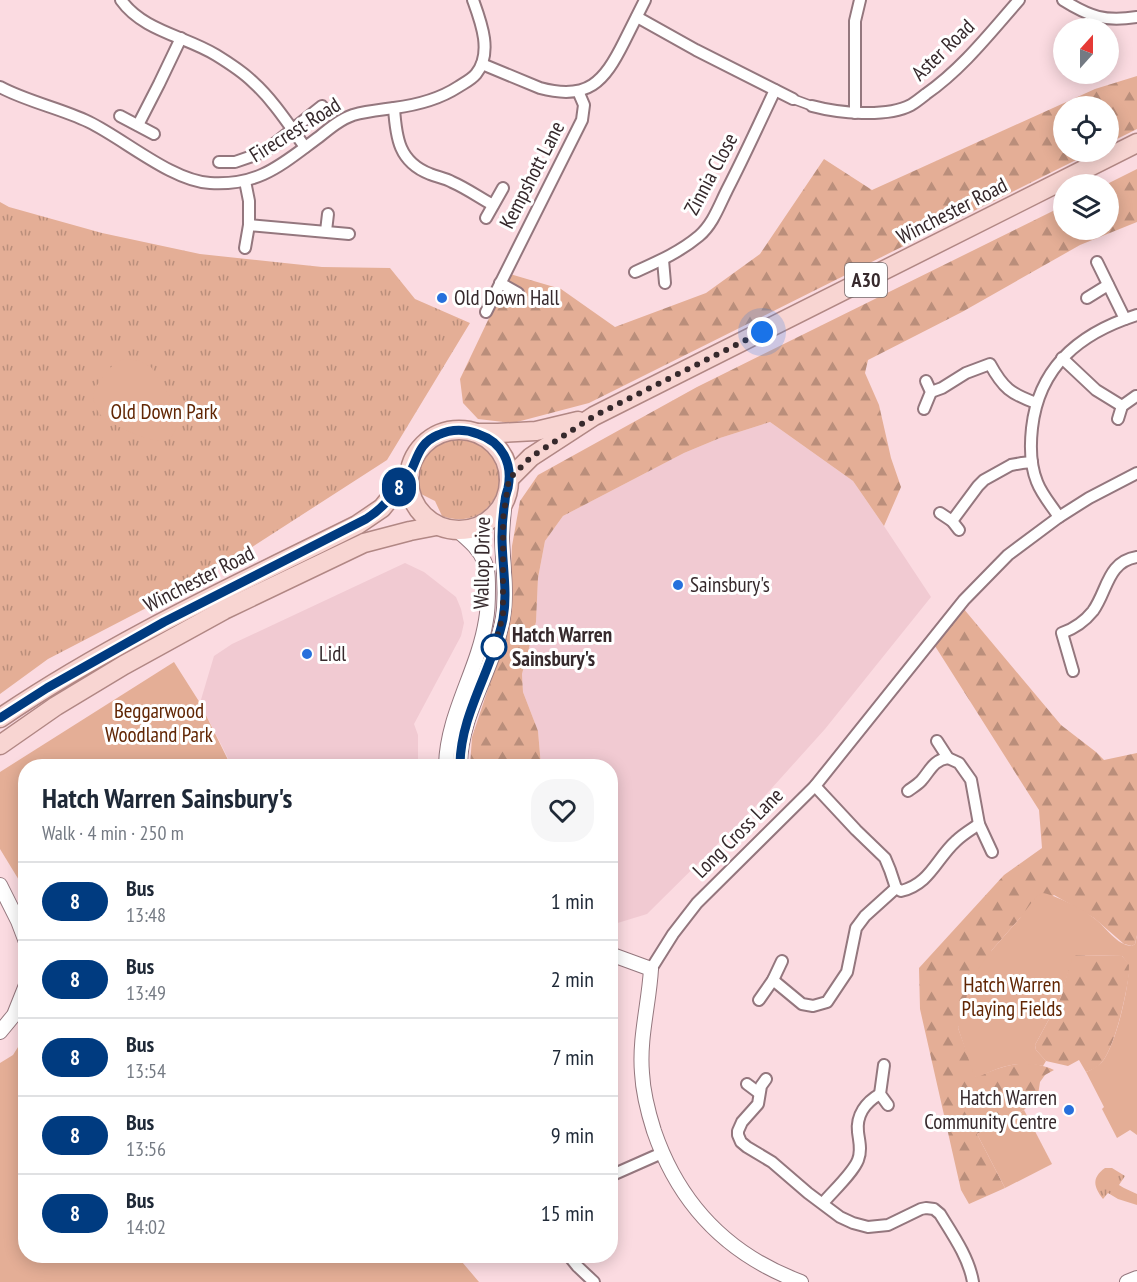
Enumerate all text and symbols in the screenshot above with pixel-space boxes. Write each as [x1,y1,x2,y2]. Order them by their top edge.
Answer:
street label: Aster Road [905,13,980,86]
north arrow [1053,18,1119,84]
map controls [1053,18,1119,240]
street label: Firecrest Road [244,91,345,168]
button: locate [1053,96,1119,162]
street label: Kempshott Lane [493,116,570,233]
street label: Zinnia Close [678,128,743,219]
street label: Winchester Road [892,171,1012,250]
button: layers [1053,174,1119,240]
road number: A30 [845,263,887,297]
place label: Old Down Hall [454,284,559,311]
marker: Old Down Hall [435,291,449,305]
your location [747,317,777,347]
park label: Old Down Park [110,398,218,425]
line badge: 8 [380,468,418,506]
text: 8 [394,474,404,501]
street label: Wallop Drive [467,517,496,609]
street label: Winchester Road [139,539,259,618]
place label: Sainsbury's [690,571,770,598]
marker: Sainsbury's [671,578,685,592]
place label: Hatch Warren Sainsbury's [512,621,612,672]
marker: Hatch Warren Sainsbury's [481,634,507,660]
place label: Lidl [319,640,346,667]
marker: Lidl [300,647,314,661]
park label: Beggarwood Woodland Park [105,697,213,748]
text: Hatch Warren Sainsbury's [42,779,292,816]
button: heart [531,779,594,842]
street label: Long Cross Lane [687,782,789,884]
text: Walk · 4 min · 250 m [42,820,184,846]
text: Bus [126,874,154,902]
text: 1 min [551,887,594,915]
text: 8 [70,888,80,915]
text: 13:48 [126,902,166,928]
text: Bus [126,952,154,980]
text: 2 min [551,965,594,993]
text: 8 [70,966,80,993]
park label: Hatch Warren Playing Fields [962,971,1062,1022]
text: 13:49 [126,980,166,1006]
text: Bus [126,1030,154,1058]
text: 7 min [552,1043,594,1071]
text: 8 [70,1044,80,1071]
text: 13:54 [126,1058,166,1084]
place label: Hatch Warren Community Centre [924,1084,1057,1135]
marker: Hatch Warren Community Centre [1062,1103,1076,1117]
text: Bus [126,1108,154,1136]
text: 9 min [551,1121,594,1149]
text: 8 [70,1122,80,1149]
text: 13:56 [126,1136,166,1162]
text: Bus [126,1186,154,1214]
text: 15 min [541,1199,594,1227]
text: 8 [70,1200,80,1227]
text: 14:02 [126,1214,166,1240]

